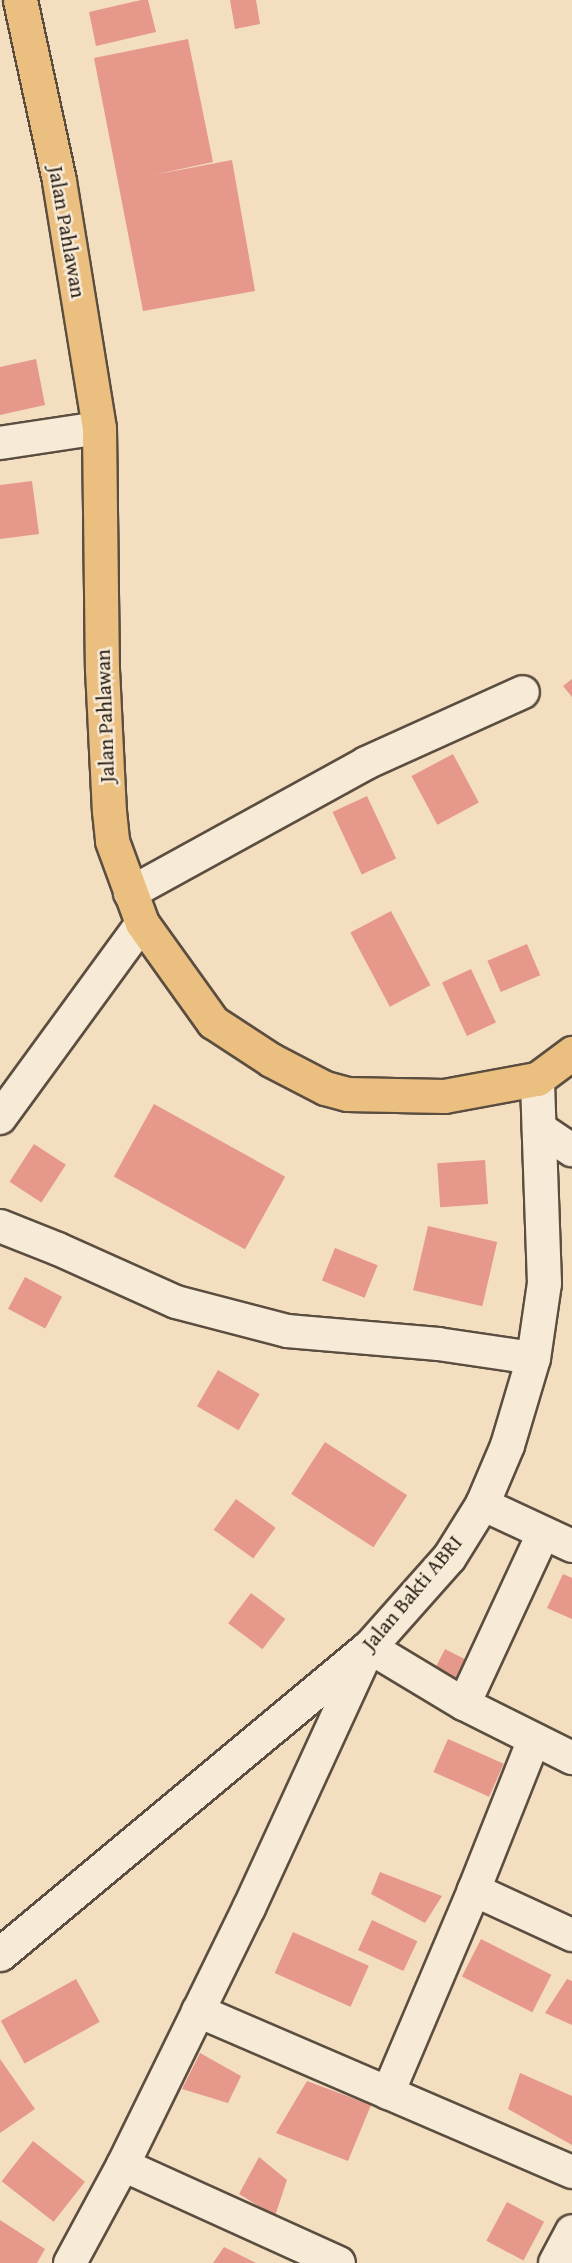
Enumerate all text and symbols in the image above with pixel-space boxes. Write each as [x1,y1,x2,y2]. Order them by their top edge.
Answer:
street label: Jalan Pahlawan [43,164,91,300]
street label: Jalan Pahlawan [90,649,120,783]
street label: Jalan Bakti ABRI [357,1530,467,1656]

